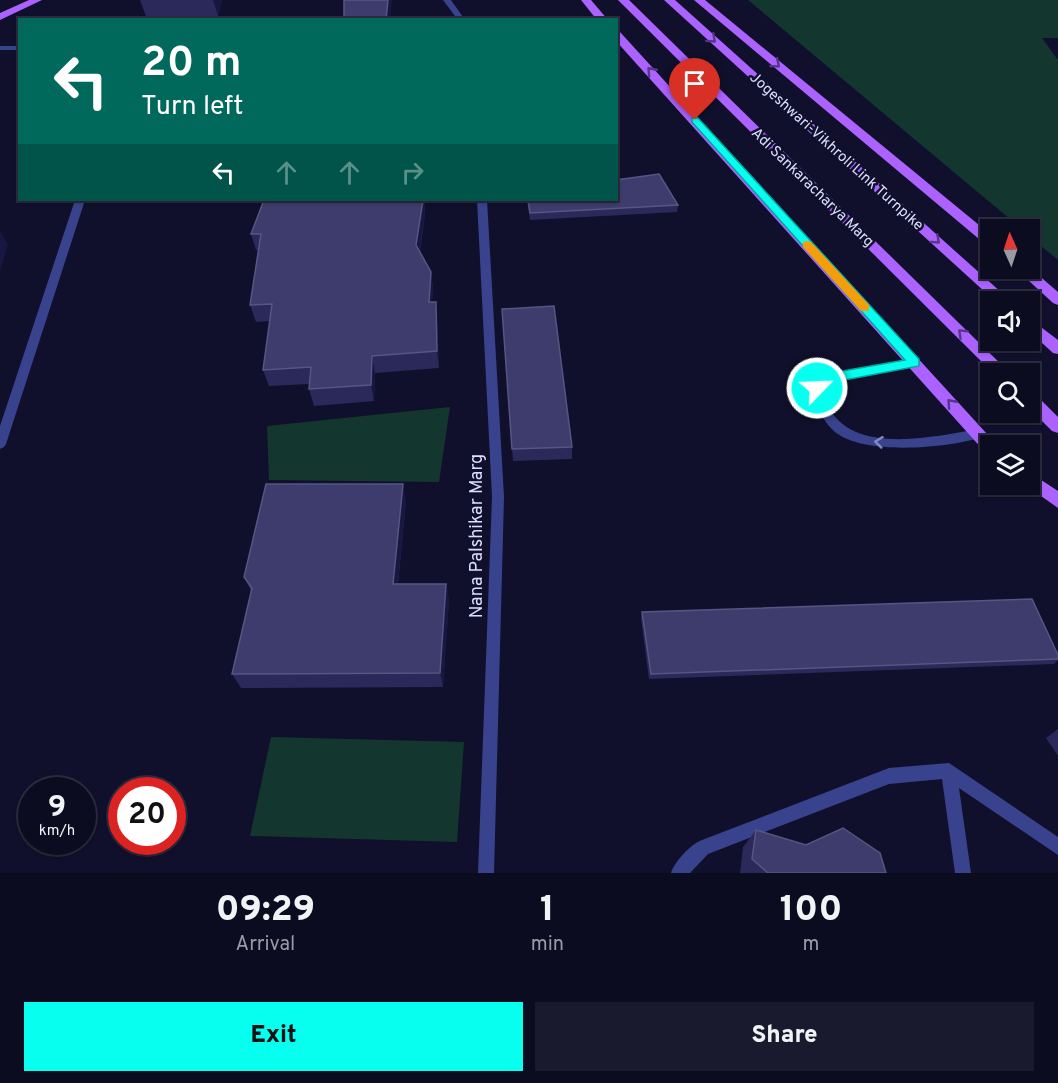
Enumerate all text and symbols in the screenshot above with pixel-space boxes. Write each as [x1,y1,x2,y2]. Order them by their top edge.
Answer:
one-way arrow [706,32,716,43]
text: 20 m [141,38,242,91]
icon: left [42,42,120,120]
one-way arrow [769,57,780,68]
pin [669,58,720,120]
icon: arrive [678,67,711,100]
one-way arrow [647,68,658,79]
street label: Jogeshwari-Vikhroli Link Turnpike [745,69,927,235]
text: Turn left [141,90,243,124]
street label: Adi Sankaracharya Marg [747,125,877,252]
icon: left [207,156,240,189]
icon: ahead [270,156,303,189]
icon: ahead [333,156,366,189]
icon: right [396,156,429,189]
north arrow [980,219,1040,279]
map controls [980,219,1040,495]
one-way arrow [929,233,939,244]
button: sound [980,291,1040,351]
one-way arrow [958,329,969,340]
position arrow [785,356,849,420]
button: search [980,363,1040,423]
one-way arrow [947,399,958,409]
button: layers [980,435,1040,495]
one-way arrow [875,437,884,449]
street label: Nana Palshikar Marg [466,454,489,618]
speed limit sign: 20 [108,777,186,855]
text: 9 [48,790,66,827]
text: km/h [39,822,75,841]
text: 09:29 [216,888,315,934]
text: 1 [540,888,555,934]
text: 100 [780,888,842,934]
text: Arrival [236,932,295,958]
text: min [531,932,564,958]
text: m [803,932,819,958]
button: Exit [24,1002,523,1071]
button: Share [535,1002,1034,1071]

